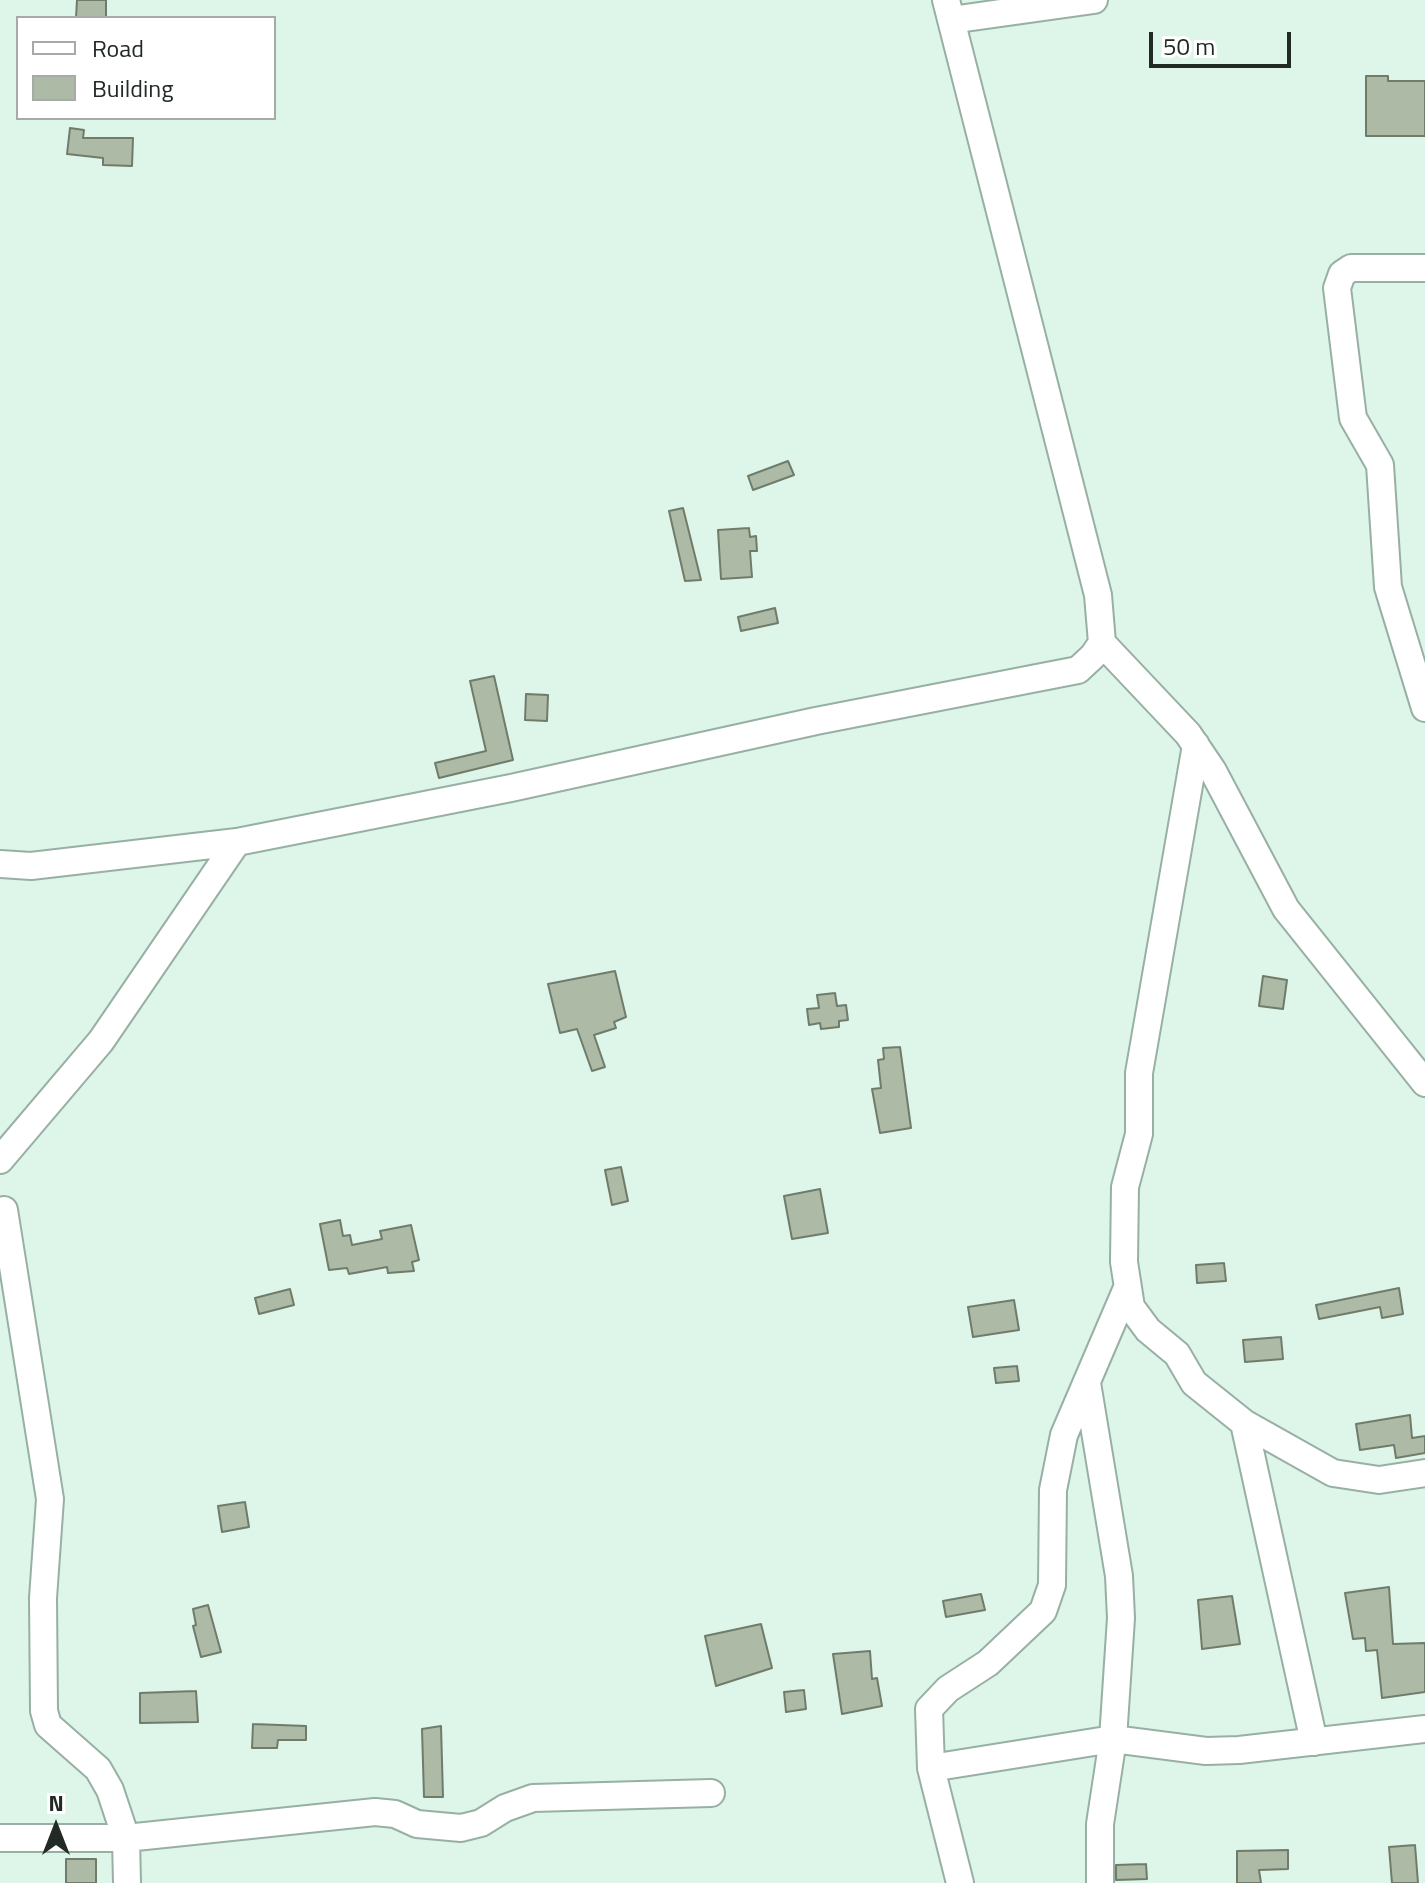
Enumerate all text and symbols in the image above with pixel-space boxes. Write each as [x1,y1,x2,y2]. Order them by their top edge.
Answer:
legend [16,16,276,120]
scale bar [1153,16,1295,66]
text: 50 m [1163,28,1215,64]
text: Road [92,30,144,66]
text: Building [92,70,174,106]
text: N [48,1786,64,1820]
north arrow [16,1787,96,1867]

